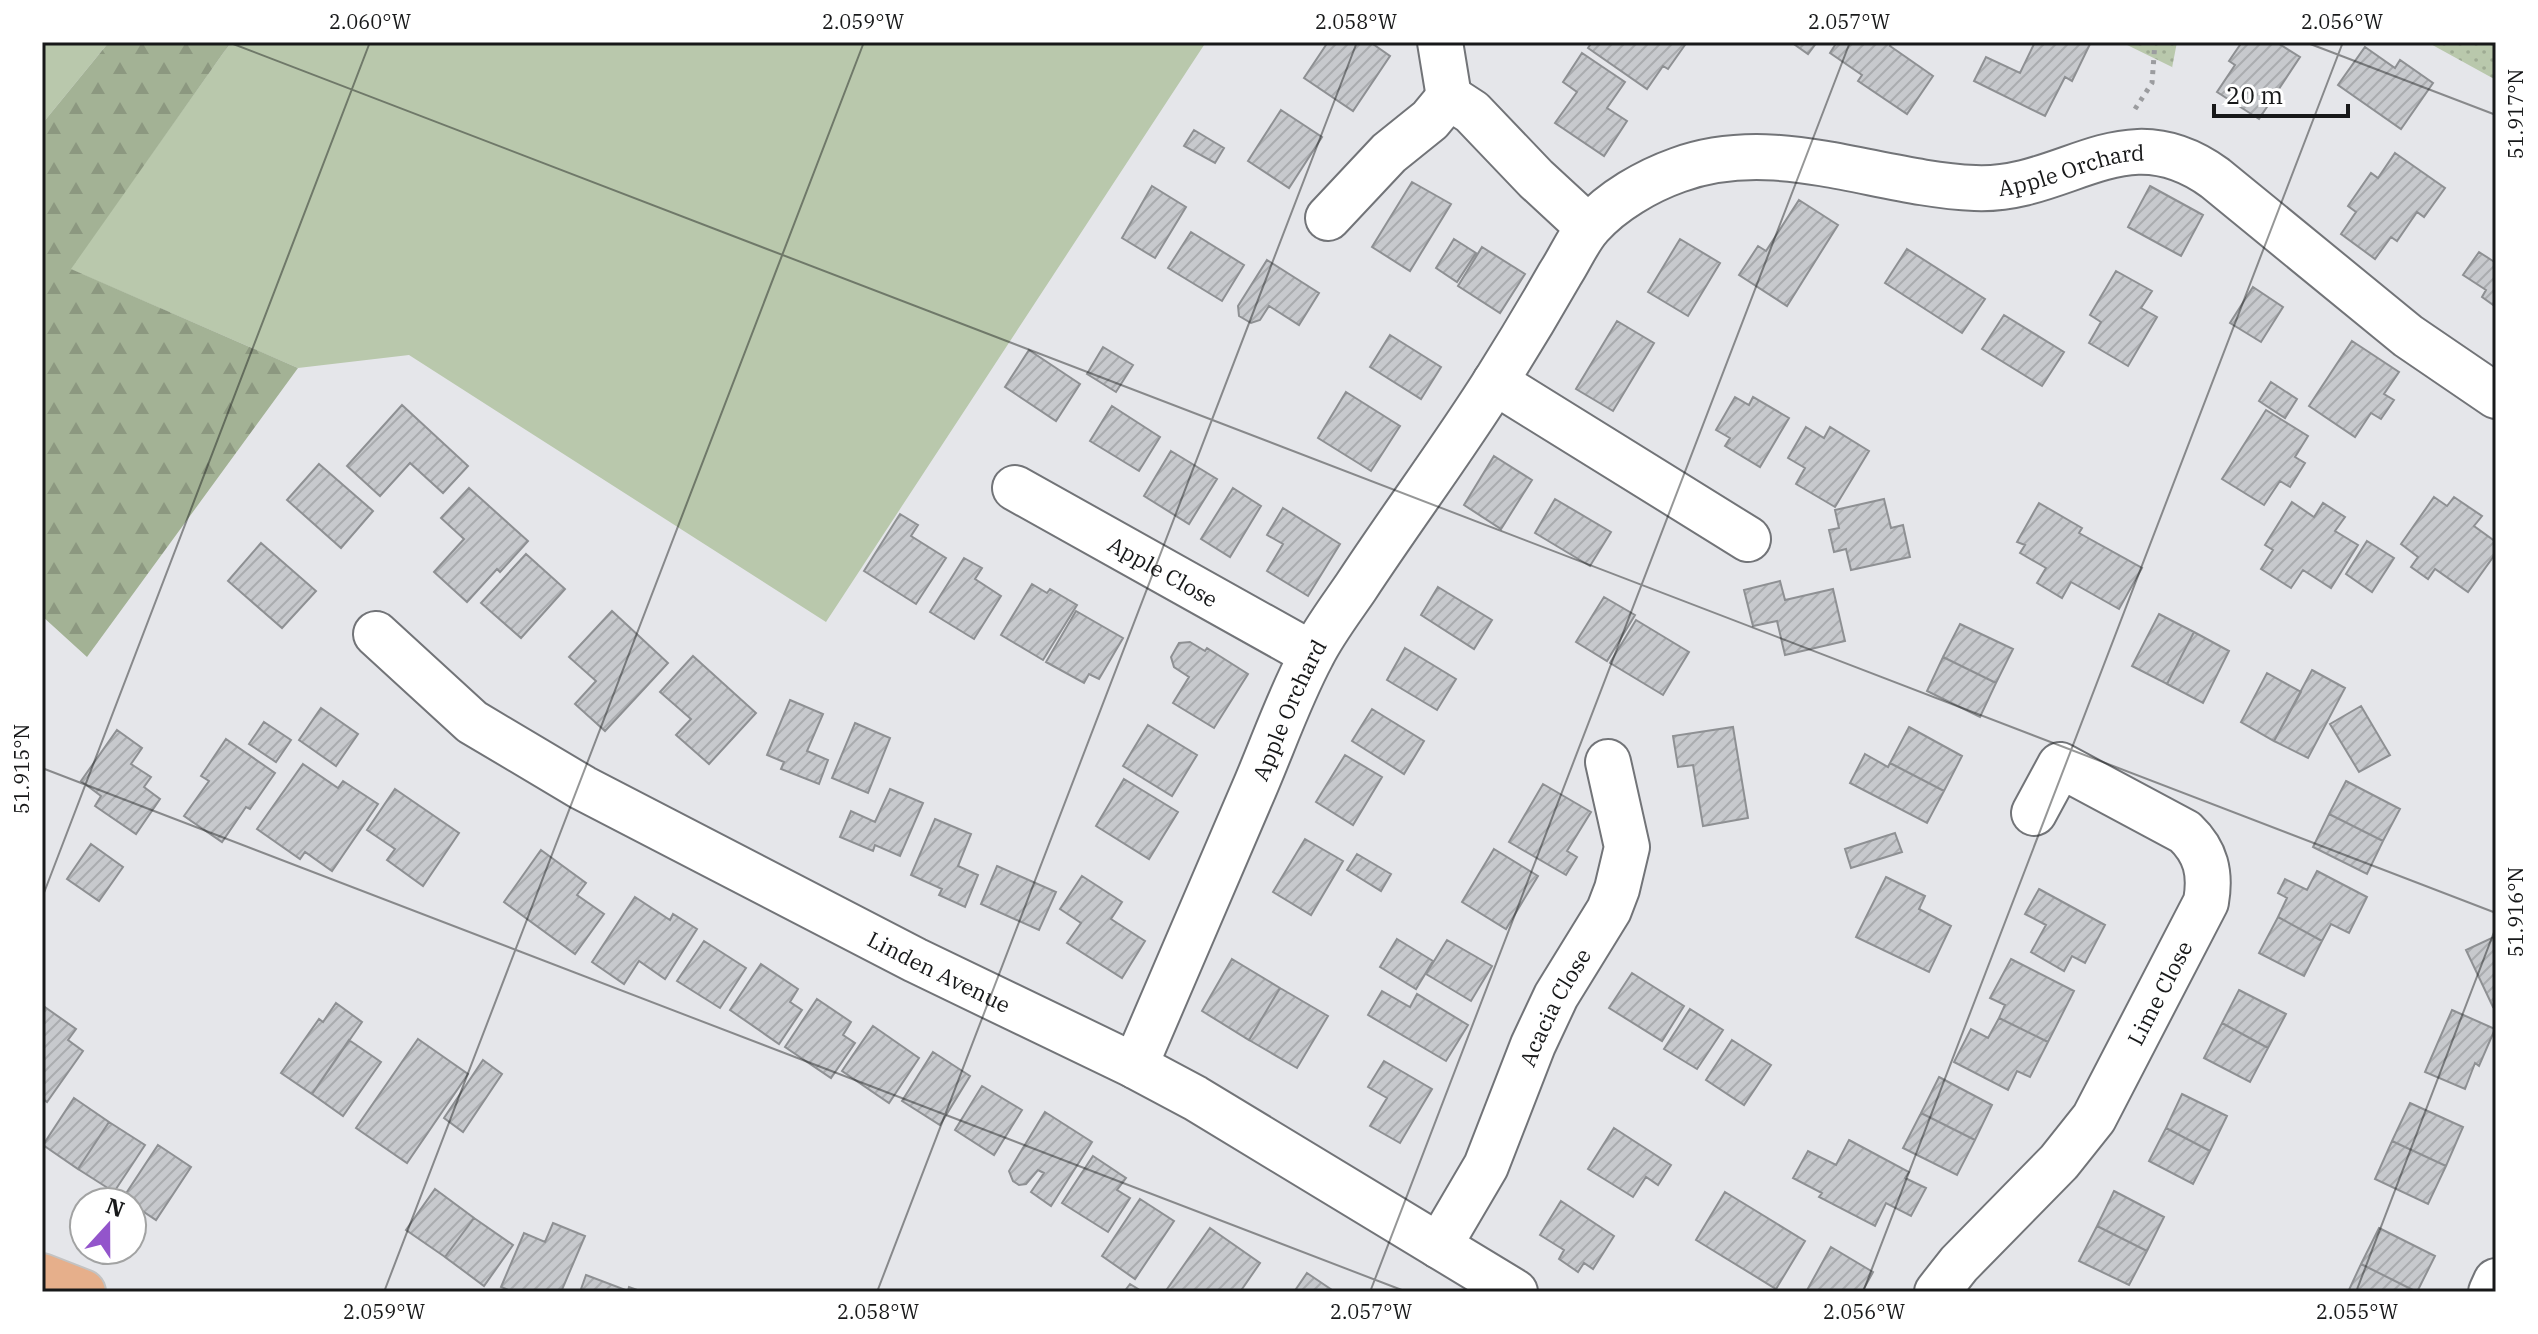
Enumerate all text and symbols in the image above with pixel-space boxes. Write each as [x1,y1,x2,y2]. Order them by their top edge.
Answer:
text: 2.060°W [329,8,411,35]
text: 2.059°W [822,8,904,35]
text: 2.058°W [1315,8,1397,35]
text: 2.057°W [1808,8,1890,35]
text: 2.056°W [2301,8,2383,35]
scale bar [2214,68,2348,118]
text: 51.917°N [2502,69,2529,159]
text: 20 m [2226,79,2283,111]
street label: Apple Orchard [1996,137,2145,202]
street label: Apple Close [1103,529,1223,613]
street label: Apple Orchard [1245,634,1332,785]
text: 51.915°N [8,724,35,814]
text: 51.916°N [2502,867,2529,957]
street label: Linden Avenue [863,924,1016,1018]
street label: Lime Close [2120,935,2198,1050]
street label: Acacia Close [1512,942,1597,1070]
north arrow [68,1186,148,1266]
text: N [102,1190,129,1224]
text: 2.059°W [343,1298,425,1325]
text: 2.058°W [837,1298,919,1325]
text: 2.057°W [1330,1298,1412,1325]
text: 2.056°W [1823,1298,1905,1325]
text: 2.055°W [2316,1298,2398,1325]

